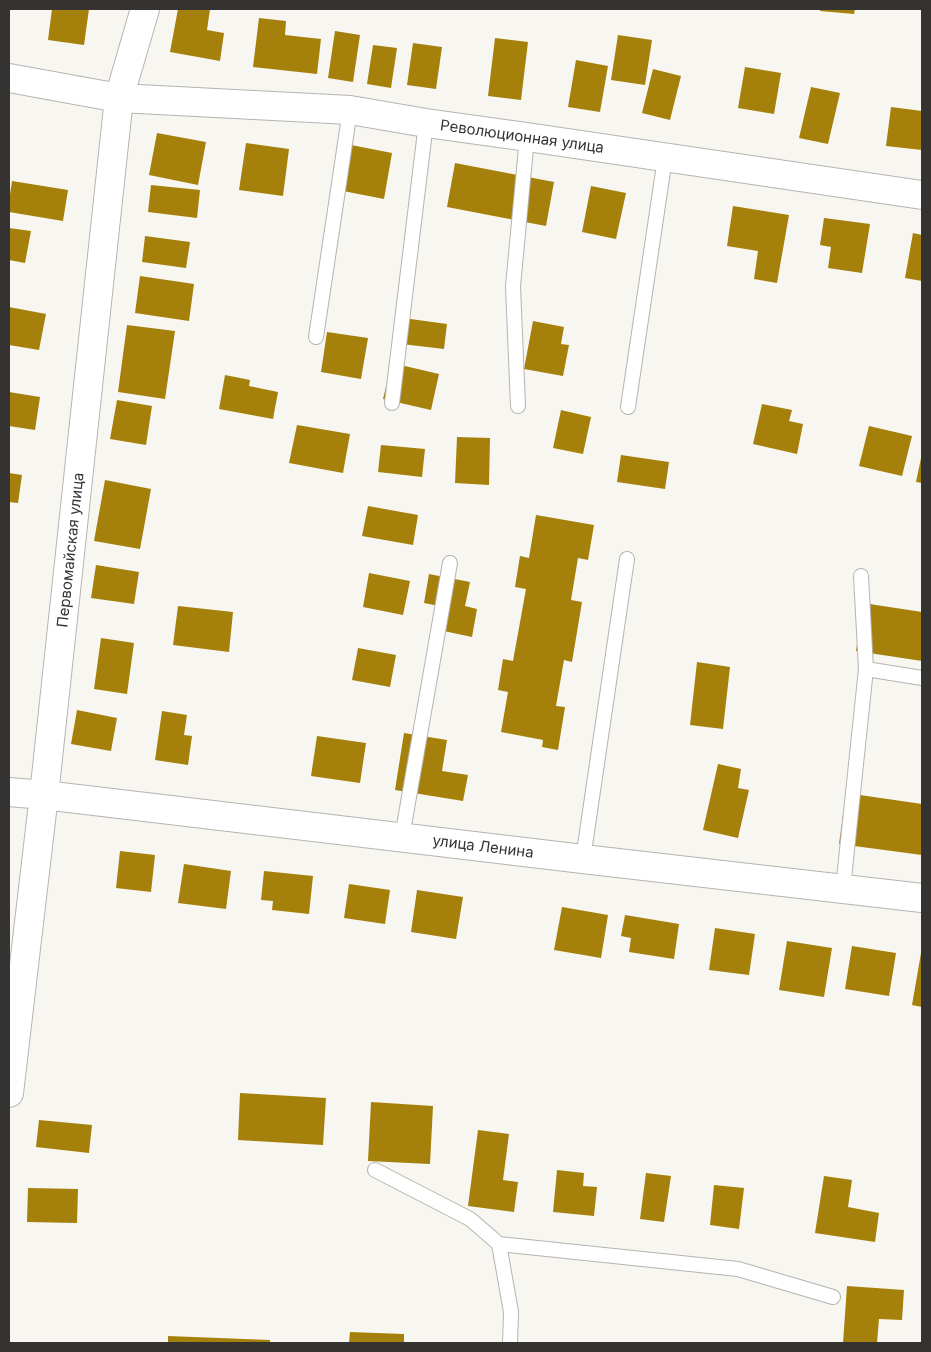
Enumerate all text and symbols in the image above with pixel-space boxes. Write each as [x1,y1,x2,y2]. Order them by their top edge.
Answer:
street label: Революционная улица [439,117,605,157]
street label: Первомайская улица [54,472,88,628]
street label: улица Ленина [431,832,535,862]

